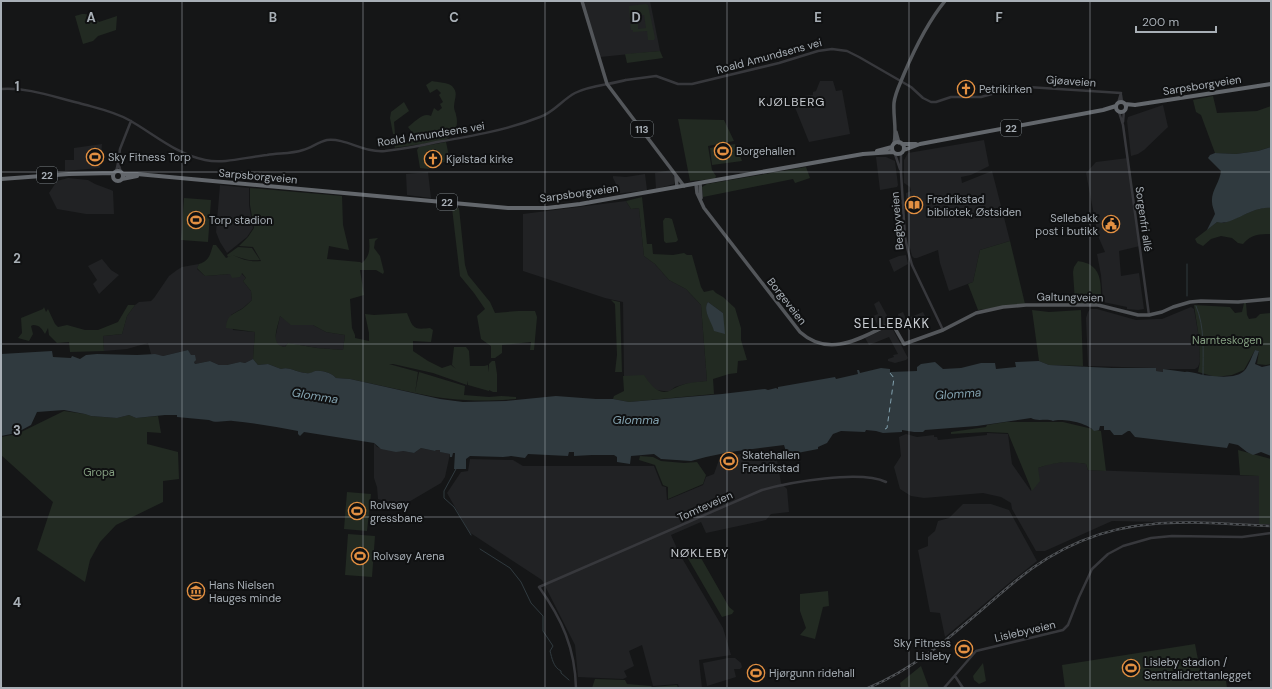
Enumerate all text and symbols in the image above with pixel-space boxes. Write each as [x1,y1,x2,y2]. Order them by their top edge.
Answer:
scale bar [1136,8,1216,34]
text: A [86,9,96,26]
text: B [269,9,277,26]
text: C [449,9,459,26]
text: D [631,9,641,26]
text: E [814,9,822,26]
text: F [995,9,1003,26]
text: 200 m [1142,14,1179,30]
street label: Roald Amundsens vei [715,35,823,77]
street label: Gjøaveien [1045,72,1097,90]
street label: Sarpsborgveien [1162,72,1242,98]
text: 1 [15,78,19,95]
church icon: Petrikirken [956,79,976,99]
place label: Petrikirken [979,82,1032,96]
district label: KJØLBERG [759,94,825,110]
street label: Roald Amundsens vei [376,119,486,149]
road number: 22 [1001,120,1021,136]
road number: 113 [631,121,653,137]
sports icon: Borgehallen [713,141,733,161]
place label: Borgehallen [736,144,795,158]
sports icon: Sky Fitness Torp [85,147,105,167]
church icon: Kjølstad kirke [423,149,443,169]
place label: Sky Fitness Torp [108,150,191,164]
place label: Kjølstad kirke [446,152,513,166]
street label: Sarpsborgveien [218,166,298,186]
road number: 22 [37,167,57,183]
street label: Sarpsborgveien [539,181,619,205]
street label: Sorgenfri allé [1132,185,1156,253]
street label: Begbyveien [887,191,907,251]
place label: Fredrikstad bibliotek, Østsiden [927,192,1021,219]
road number: 22 [437,194,457,210]
library icon: Fredrikstad bibliotek, Østsiden [904,195,924,215]
sports icon: Torp stadion [186,210,206,230]
place label: Sellebakk post i butikk [1035,211,1098,238]
place label: Torp stadion [209,213,273,227]
public building icon: Sellebakk post i butikk [1101,214,1121,234]
text: 2 [13,250,21,267]
street label: Borgeveien [764,275,810,327]
street label: Galtungveien [1036,289,1104,305]
district label: SELLEBAKK [854,315,930,332]
park label: Narnteskogen [1192,333,1262,347]
water label: Glomma [291,384,340,408]
water label: Glomma [934,384,982,404]
water label: Glomma [613,412,660,428]
text: 3 [13,422,21,439]
place label: Skatehallen Fredrikstad [742,448,800,475]
sports icon: Skatehallen Fredrikstad [719,451,739,471]
park label: Gropa [83,465,115,479]
street label: Tomteveien [675,488,735,524]
place label: Rolvsøy gressbane [370,498,423,525]
sports icon: Rolvsøy gressbane [347,501,367,521]
district label: NØKLEBY [671,545,729,561]
sports icon: Rolvsøy Arena [350,546,370,566]
place label: Rolvsøy Arena [373,549,445,563]
place label: Hans Nielsen Hauges minde [209,578,281,605]
museum icon: Hans Nielsen Hauges minde [186,581,206,601]
text: 4 [13,594,21,611]
street label: Lislebyveien [993,617,1057,645]
place label: Sky Fitness Lisleby [894,636,951,663]
sports icon: Sky Fitness Lisleby [954,639,974,659]
place label: Lisleby stadion / Sentralidrettanlegget [1144,655,1251,682]
sports icon: Lisleby stadion / Sentralidrettanlegget [1121,658,1141,678]
sports icon: Hjørgunn ridehall [746,663,766,683]
place label: Hjørgunn ridehall [769,666,855,680]

